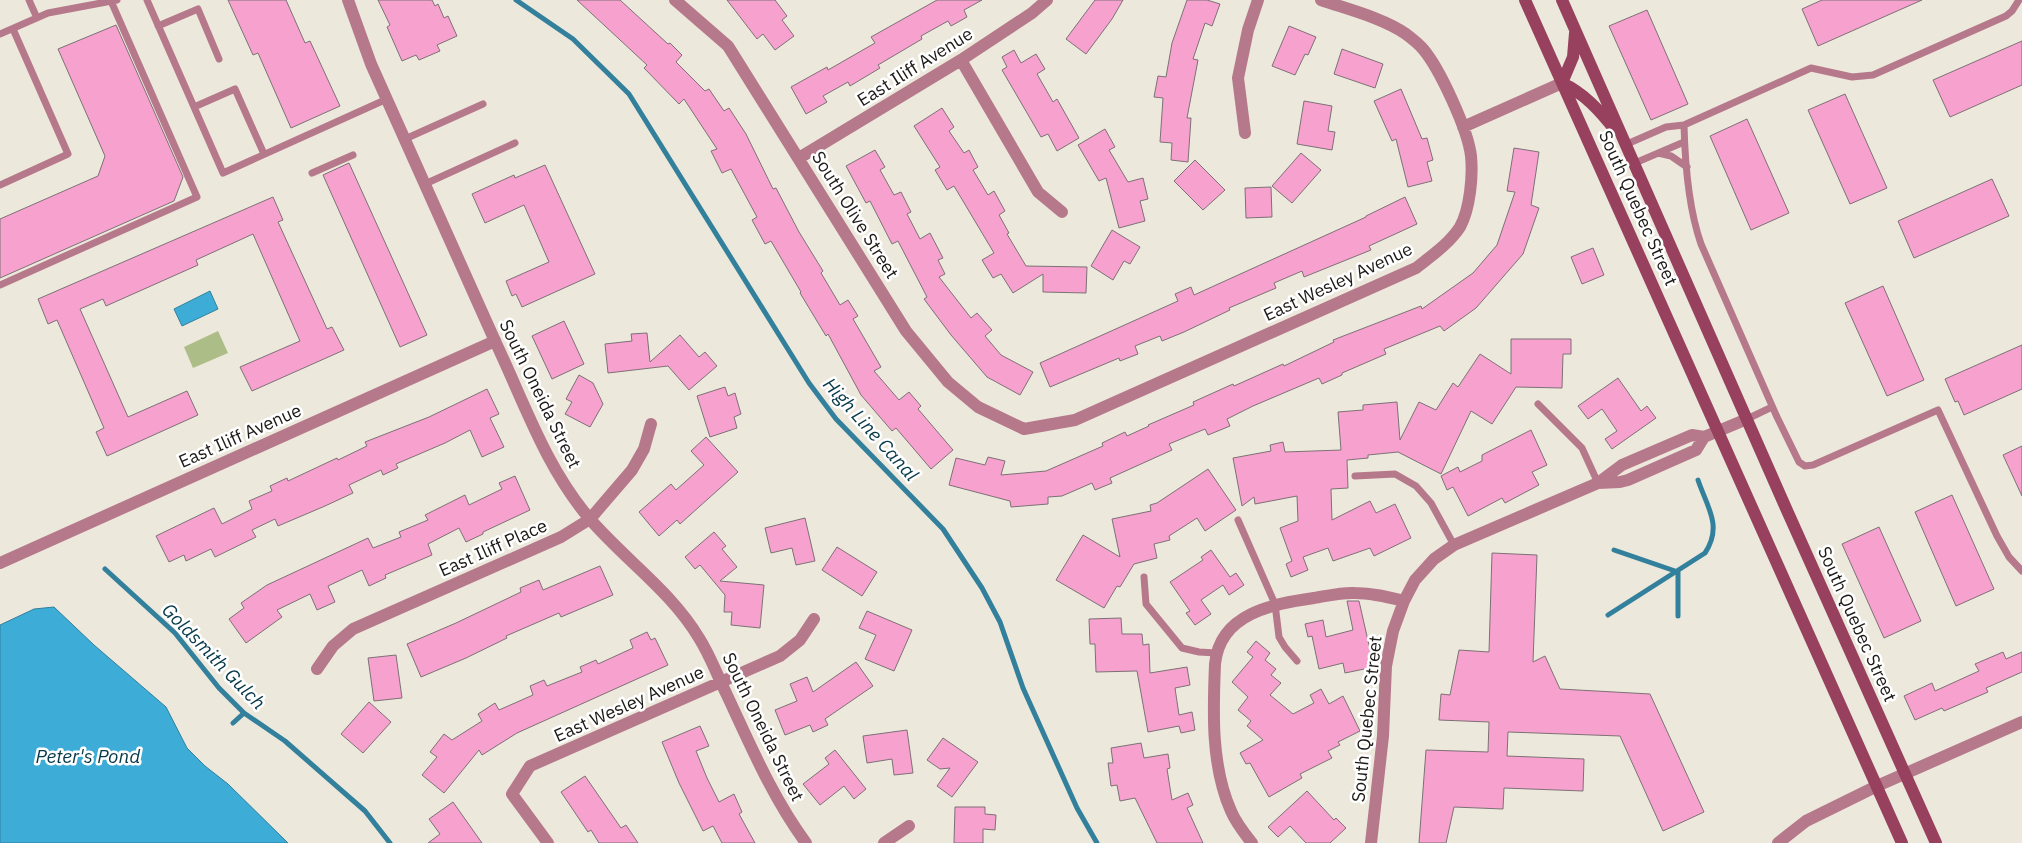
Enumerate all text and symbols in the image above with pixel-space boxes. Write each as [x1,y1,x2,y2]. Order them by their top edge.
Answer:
street label: East Iliff Avenue [853,22,977,111]
street label: South Quebec Street [1594,127,1683,289]
street label: South Olive Street [807,147,904,283]
street label: East Wesley Avenue [1260,237,1416,326]
street label: South Oneida Street [494,316,586,472]
water label: High Line Canal [818,372,924,486]
street label: East Iliff Avenue [175,398,305,473]
street label: East Iliff Place [435,513,551,582]
street label: South Quebec Street [1813,543,1902,705]
water label: Goldsmith Gulch [157,598,271,714]
street label: South Quebec Street [1346,635,1387,803]
street label: South Oneida Street [717,649,809,805]
street label: East Wesley Avenue [550,660,707,747]
water label: Peter's Pond [36,744,141,768]

